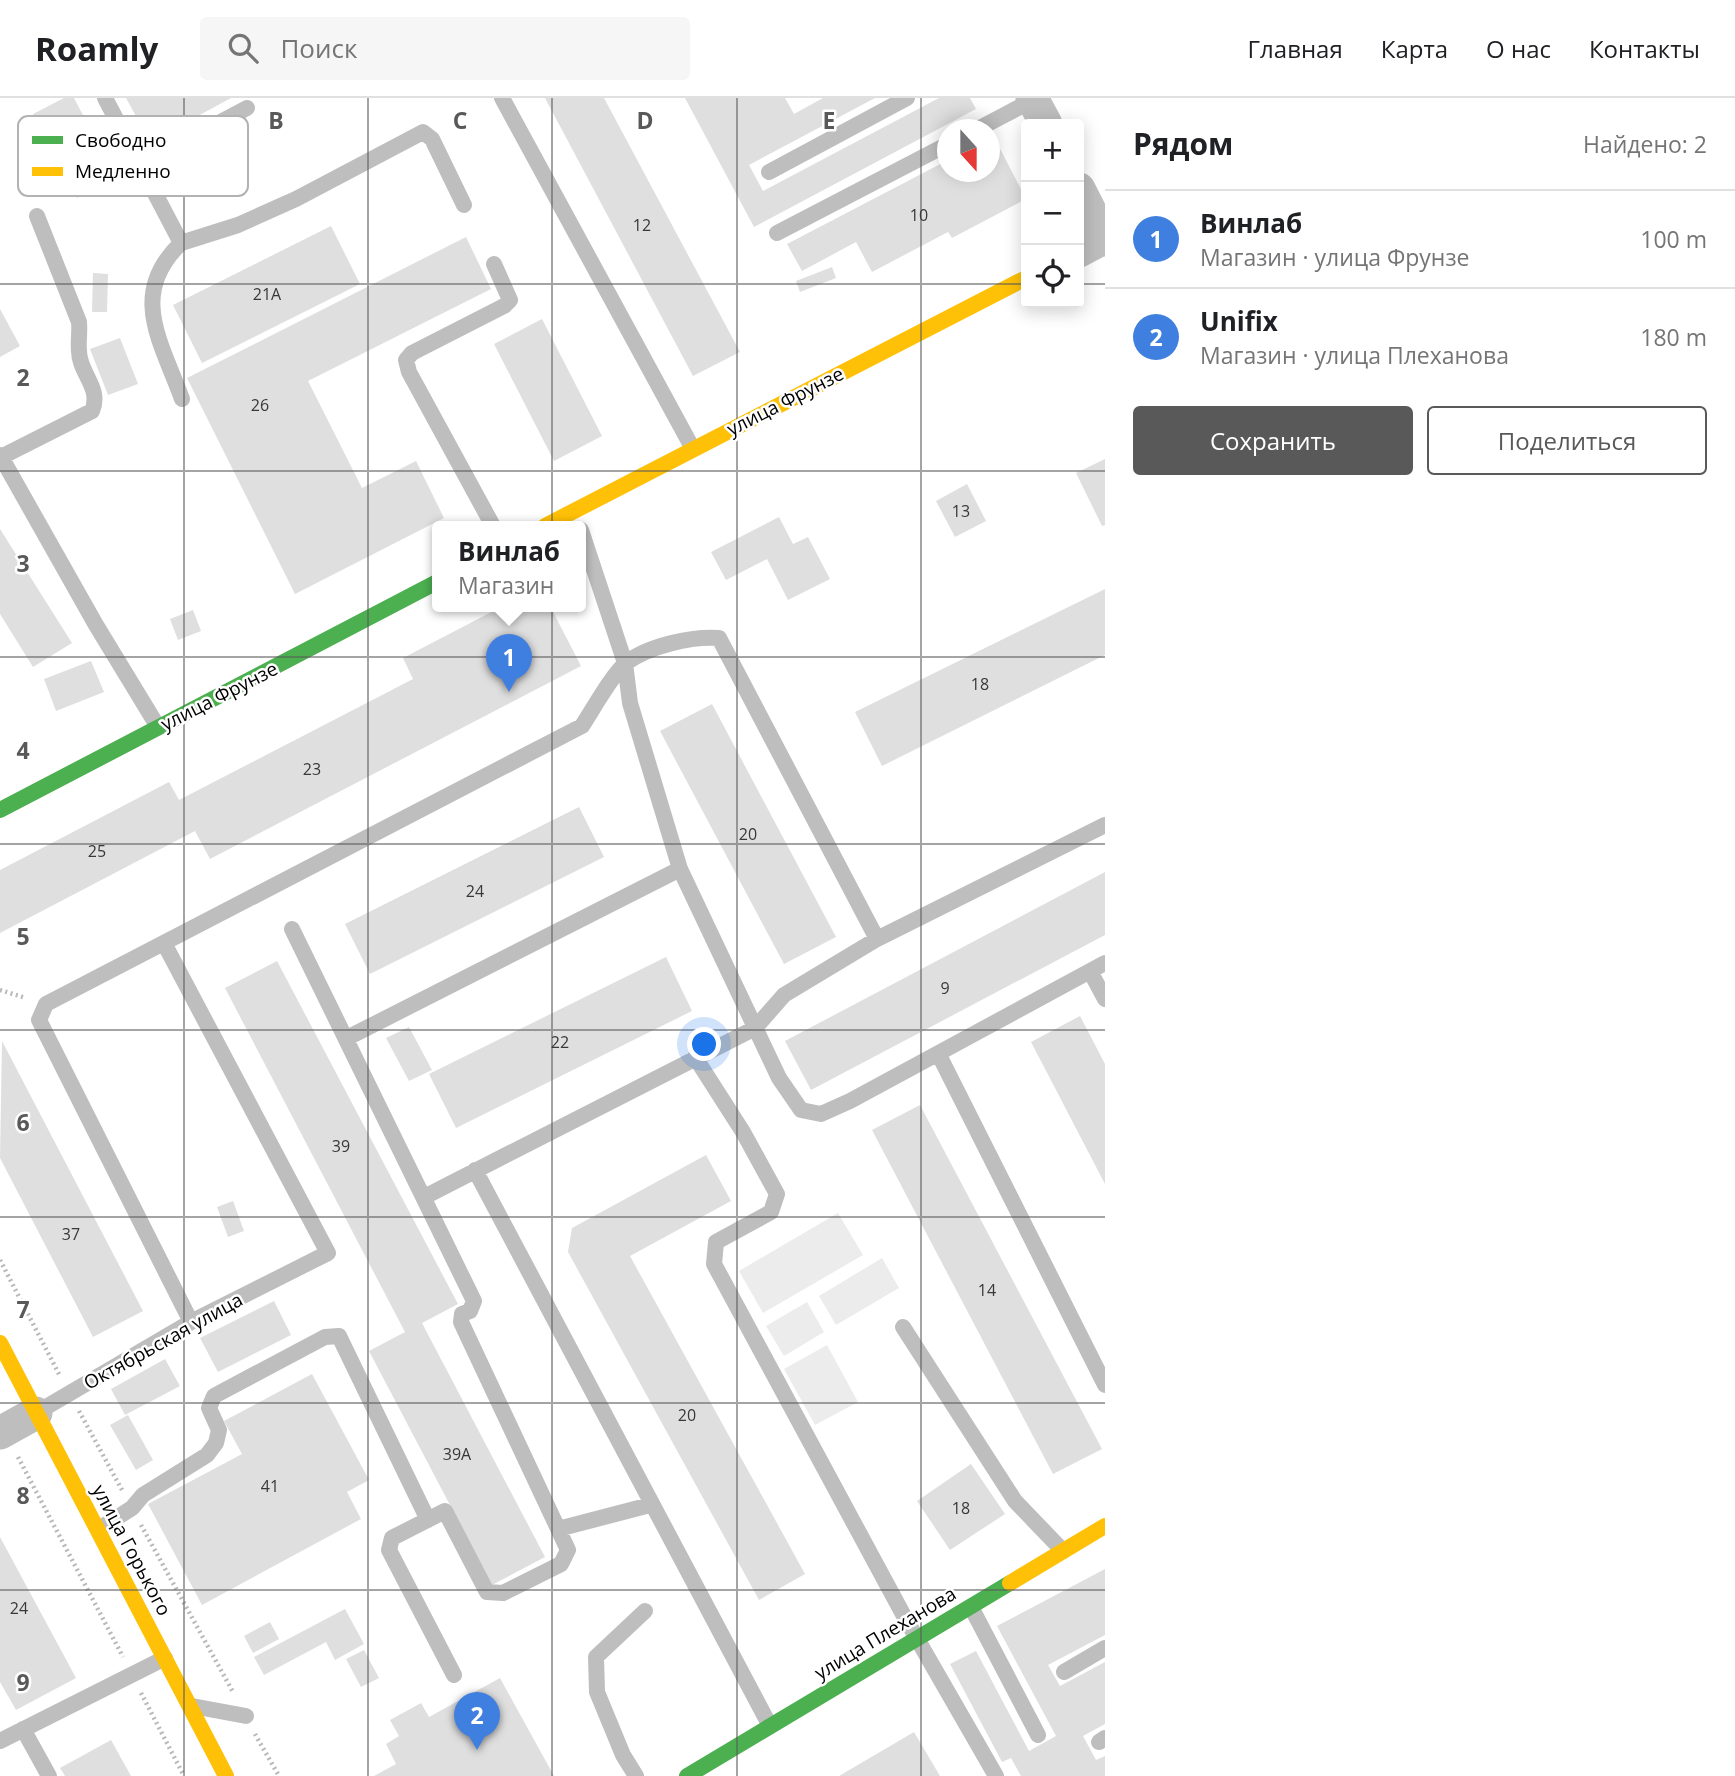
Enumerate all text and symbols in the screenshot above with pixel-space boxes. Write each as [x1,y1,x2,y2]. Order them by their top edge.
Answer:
search box [200,17,690,80]
text: Roamly [35,26,158,71]
icon: search [224,29,262,67]
text: Поиск [280,30,357,66]
text: Главная [1248,32,1343,65]
text: Карта [1381,32,1448,65]
text: О нас [1486,32,1551,65]
text: Контакты [1589,32,1700,65]
text: B [268,104,284,136]
text: C [453,104,467,136]
text: D [636,104,654,136]
text: E [823,104,835,136]
legend [18,116,248,196]
north arrow [937,119,1000,182]
map controls [1021,119,1084,308]
button: + [1021,119,1084,182]
text: Рядом [1133,123,1233,164]
text: Свободно [75,127,166,153]
text: Найдено: 2 [1583,128,1707,160]
text: Медленно [75,158,171,184]
button: − [1021,182,1084,245]
house number: 10 [910,204,928,226]
text: Винлаб [1200,205,1302,241]
house number: 12 [633,214,651,236]
text: 1 [1149,223,1163,255]
text: 100 m [1640,223,1707,255]
text: Магазин · улица Фрунзе [1200,241,1469,273]
button: locate [1021,245,1084,308]
house number: 21А [253,283,282,305]
text: Unifix [1200,303,1278,339]
text: 2 [1149,321,1163,353]
text: 180 m [1640,321,1707,353]
text: Магазин · улица Плеханова [1200,339,1509,371]
street label: улица Фрунзе [722,360,848,442]
text: 2 [16,361,30,393]
house number: 26 [251,394,269,416]
button: Сохранить [1133,406,1413,475]
button: Поделиться [1427,406,1707,475]
house number: 13 [952,500,970,522]
popup [432,521,586,612]
text: Винлаб [458,533,560,569]
text: 3 [16,547,30,579]
text: Магазин [458,569,554,601]
pin: 1 [486,634,532,692]
street label: улица Фрунзе [156,655,282,737]
house number: 18 [971,673,989,695]
text: 4 [16,734,30,766]
house number: 23 [303,758,321,780]
house number: 20 [739,823,757,845]
house number: 25 [88,840,106,862]
house number: 24 [466,880,484,902]
text: 5 [16,920,30,952]
house number: 9 [940,977,950,999]
your location [687,1027,721,1061]
house number: 22 [551,1031,569,1053]
text: 6 [16,1106,30,1138]
house number: 39 [332,1135,350,1157]
house number: 37 [62,1223,80,1245]
house number: 14 [978,1279,996,1301]
street label: Октябрьская улица [79,1286,247,1396]
text: 7 [16,1293,30,1325]
house number: 20 [678,1404,696,1426]
house number: 39А [443,1443,472,1465]
house number: 41 [261,1475,279,1497]
text: 8 [16,1479,30,1511]
street label: улица Горького [87,1480,177,1620]
house number: 18 [952,1497,970,1519]
street label: улица Плеханова [809,1580,961,1686]
house number: 24 [10,1597,28,1619]
text: 9 [16,1666,30,1698]
pin: 2 [454,1692,500,1750]

